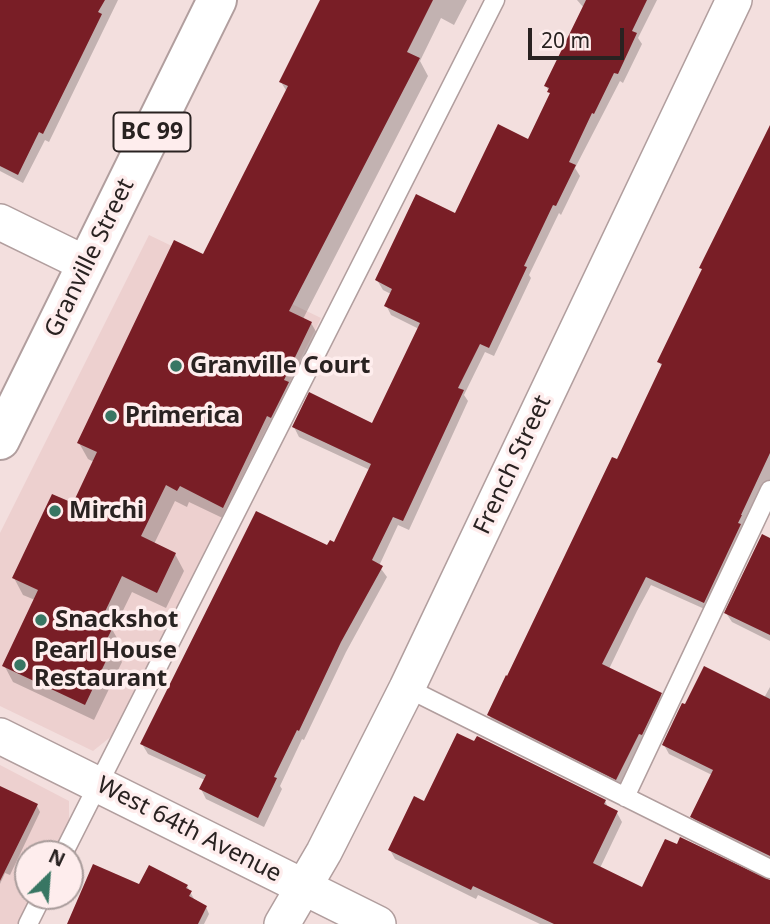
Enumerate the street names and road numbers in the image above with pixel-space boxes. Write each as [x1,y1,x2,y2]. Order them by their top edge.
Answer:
road number: BC 99 [114,113,190,152]
street label: Granville Street [39,174,141,342]
street label: French Street [468,391,558,539]
street label: West 64th Avenue [92,771,286,889]

